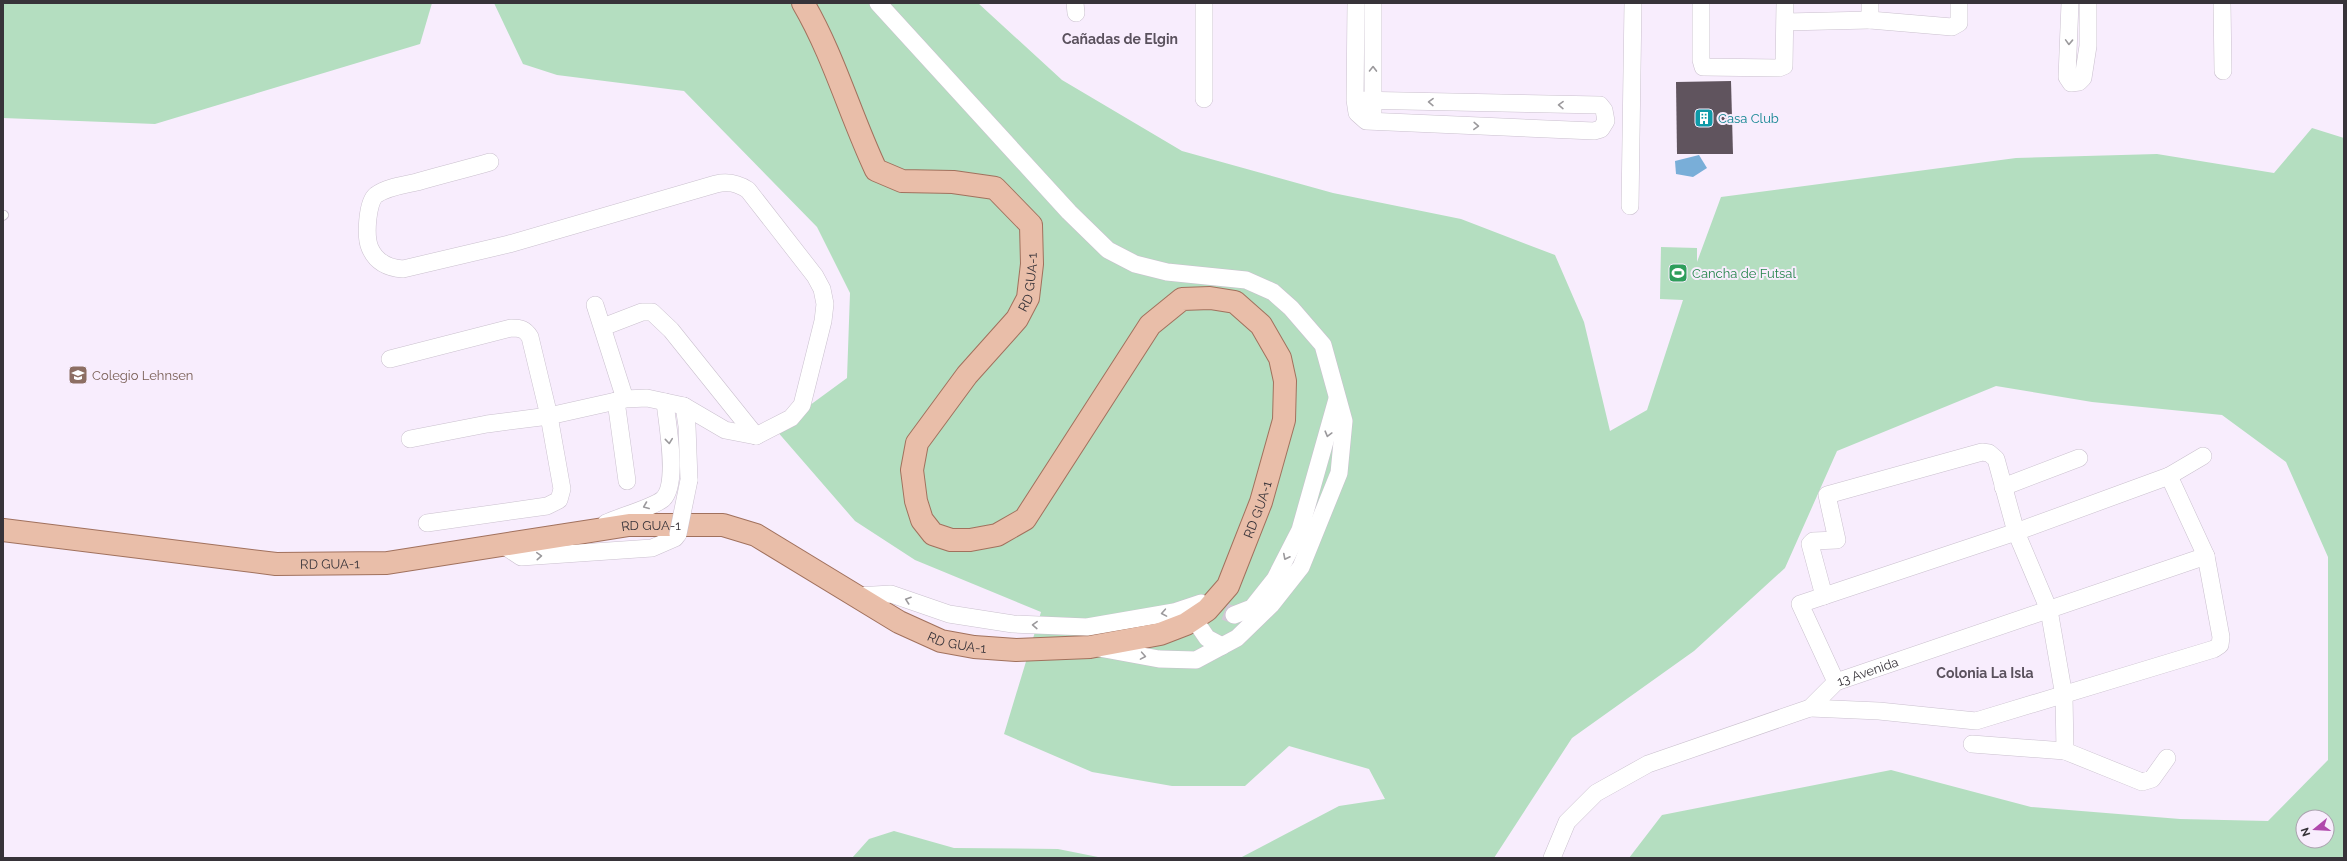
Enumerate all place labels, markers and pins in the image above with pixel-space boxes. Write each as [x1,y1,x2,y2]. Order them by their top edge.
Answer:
building icon: Casa Club [1693,107,1715,129]
place label: Casa Club [1718,111,1779,126]
sports icon: Cancha de Futsal [1667,262,1689,284]
place label: Cancha de Futsal [1692,266,1796,281]
school or university icon: Colegio Lehnsen [67,364,89,386]
place label: Colegio Lehnsen [92,368,193,383]

